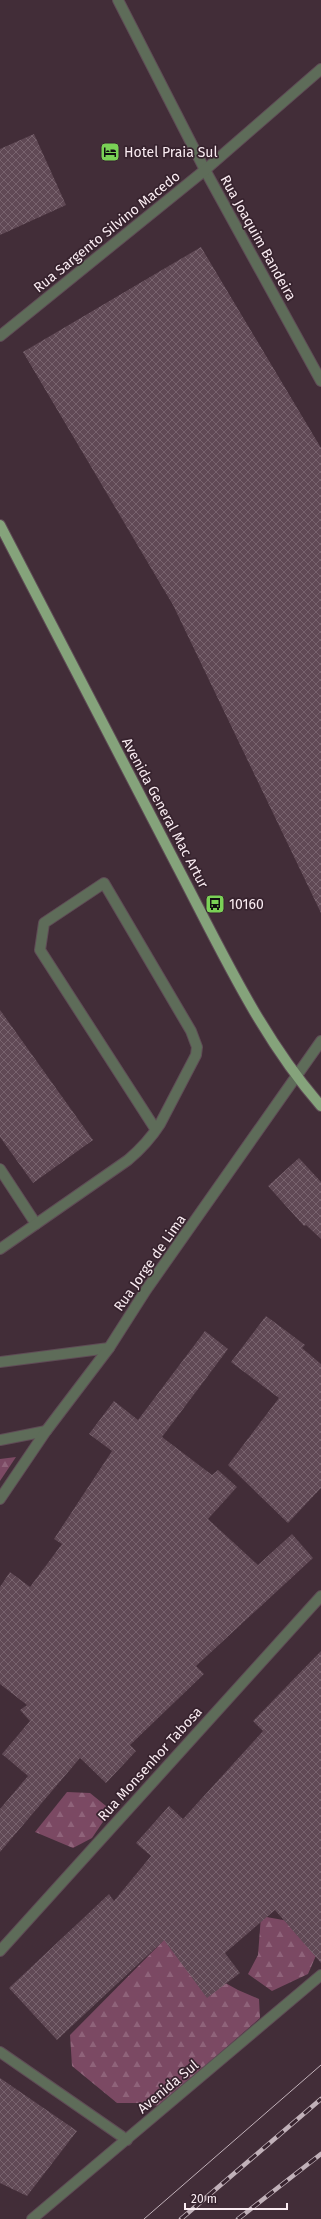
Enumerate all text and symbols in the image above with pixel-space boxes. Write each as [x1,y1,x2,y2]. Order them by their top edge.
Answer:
hotel icon: Hotel Praia Sul [99,141,121,163]
place label: Hotel Praia Sul [124,144,218,161]
street label: Rua Sargento Silvino Macedo [30,168,184,296]
street label: Rua Joaquim Bandeira [216,172,300,304]
street label: Avenida General Mac Artur [118,735,212,892]
bus stop icon: 10160 [204,893,226,915]
place label: 10160 [229,896,264,913]
street label: Rua Jorge de Lima [110,1211,190,1315]
street label: Rua Monsenhor Tabosa [94,1703,206,1825]
street label: Avenida Sul [134,2057,202,2117]
scale bar [185,2185,287,2211]
text: 20 m [191,2192,217,2206]

